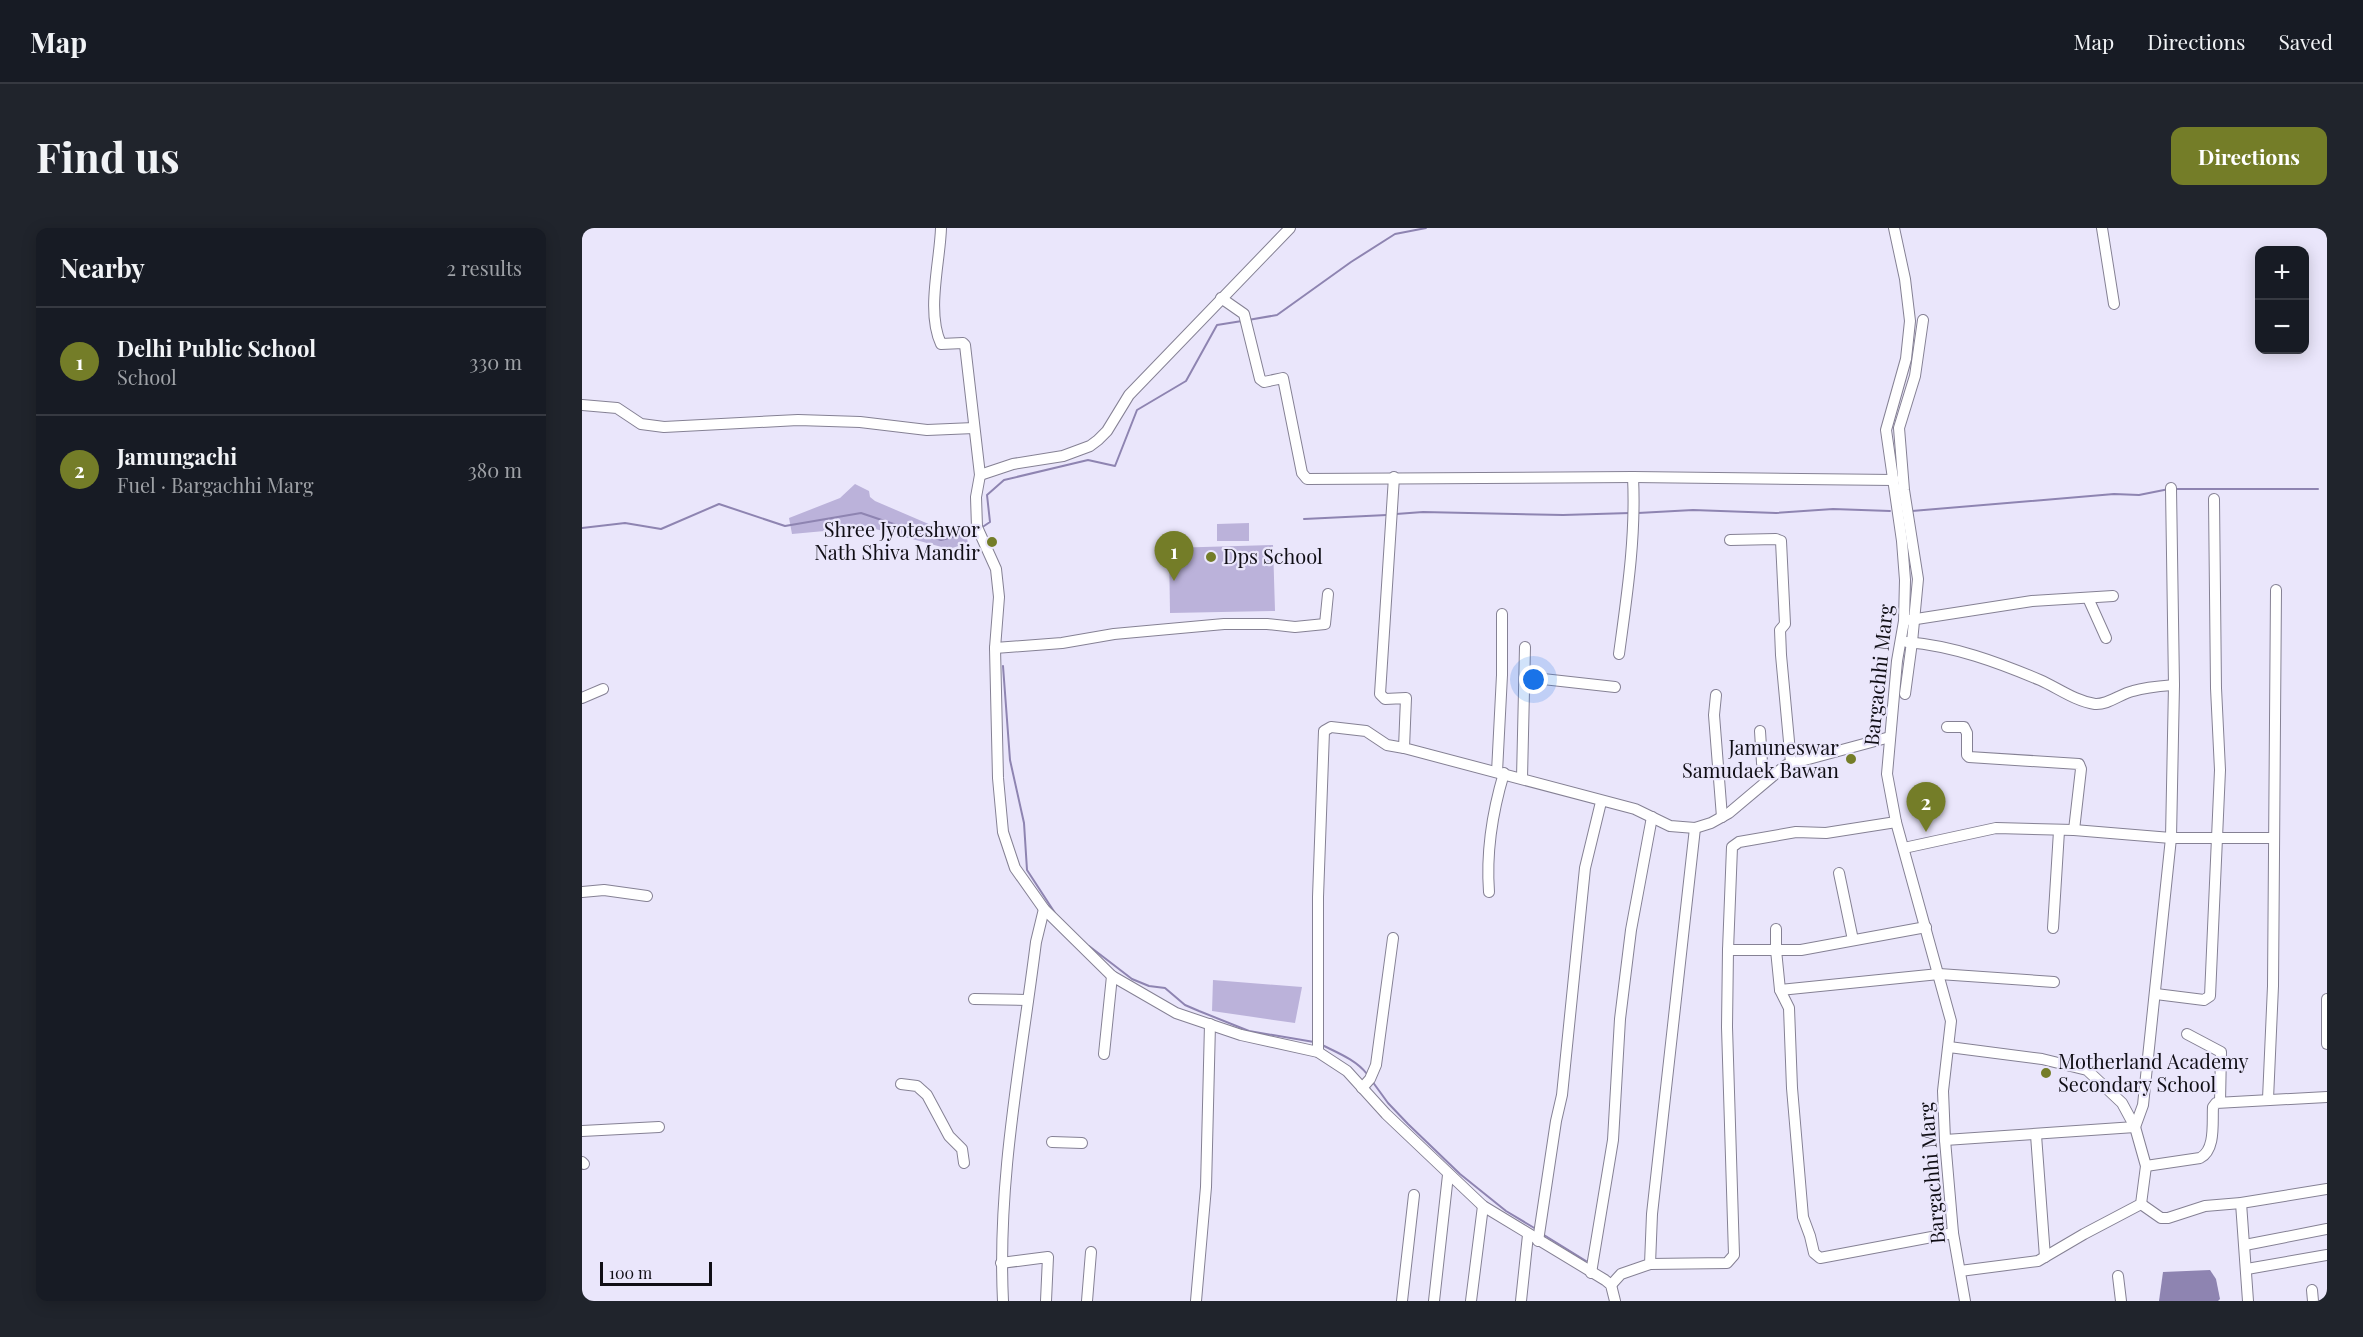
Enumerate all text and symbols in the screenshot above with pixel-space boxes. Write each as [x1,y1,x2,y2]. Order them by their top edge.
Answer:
text: Map [30,23,87,60]
text: Map [2073,27,2114,55]
text: Directions [2147,27,2245,55]
text: Saved [2278,27,2333,55]
button: Directions [2171,127,2327,185]
text: Find us [36,128,180,184]
map controls [2255,246,2309,354]
button: + [2255,246,2309,300]
text: Nearby [60,250,145,285]
text: 2 results [447,254,522,281]
button: − [2255,300,2309,354]
text: Delhi Public School [117,333,316,363]
text: 1 [76,348,83,375]
text: 330 m [469,348,522,375]
text: School [117,363,177,390]
text: Jamungachi [117,441,237,471]
text: 2 [74,456,85,483]
text: 380 m [468,456,522,483]
text: Fuel · Bargachhi Marg [117,471,314,498]
place label: Shree Jyoteshwor Nath Shiva Mandir [814,515,980,565]
pin: 1 [1154,532,1194,581]
marker: Shree Jyoteshwor Nath Shiva Mandir [985,535,999,549]
place label: Dps School [1223,542,1323,569]
marker: Dps School [1204,550,1218,564]
street label: Bargachhi Marg [1857,602,1898,747]
your location [1519,665,1548,694]
place label: Jamuneswar Samudaek Bawan [1682,733,1839,783]
marker: Jamuneswar Samudaek Bawan [1844,752,1858,766]
pin: 2 [1906,782,1946,832]
place label: Motherland Academy Secondary School [2058,1047,2249,1097]
marker: Motherland Academy Secondary School [2039,1066,2053,1080]
street label: Bargachhi Marg [1911,1101,1950,1245]
scale bar [600,1259,712,1286]
text: 100 m [609,1262,652,1283]

